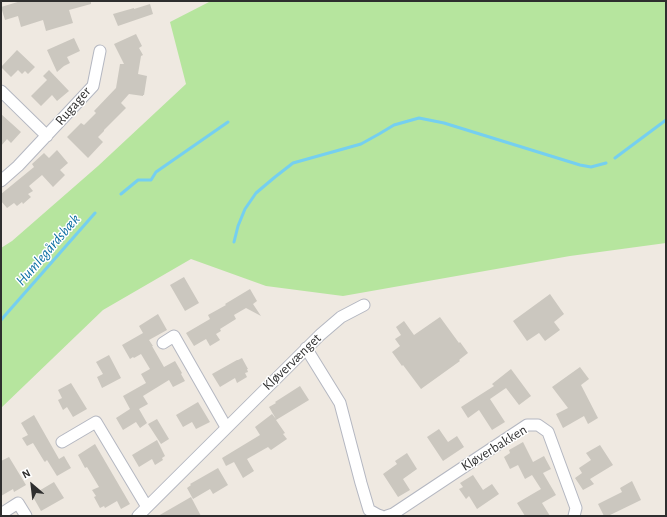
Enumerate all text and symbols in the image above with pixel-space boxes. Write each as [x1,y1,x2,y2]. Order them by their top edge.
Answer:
street label: Rugager [52,83,94,129]
water label: Humlegårdsbæk [12,211,84,289]
street label: Kløvervænget [259,330,325,394]
street label: Kløverbakken [458,421,530,475]
north arrow [12,465,52,505]
text: N [20,467,32,481]

